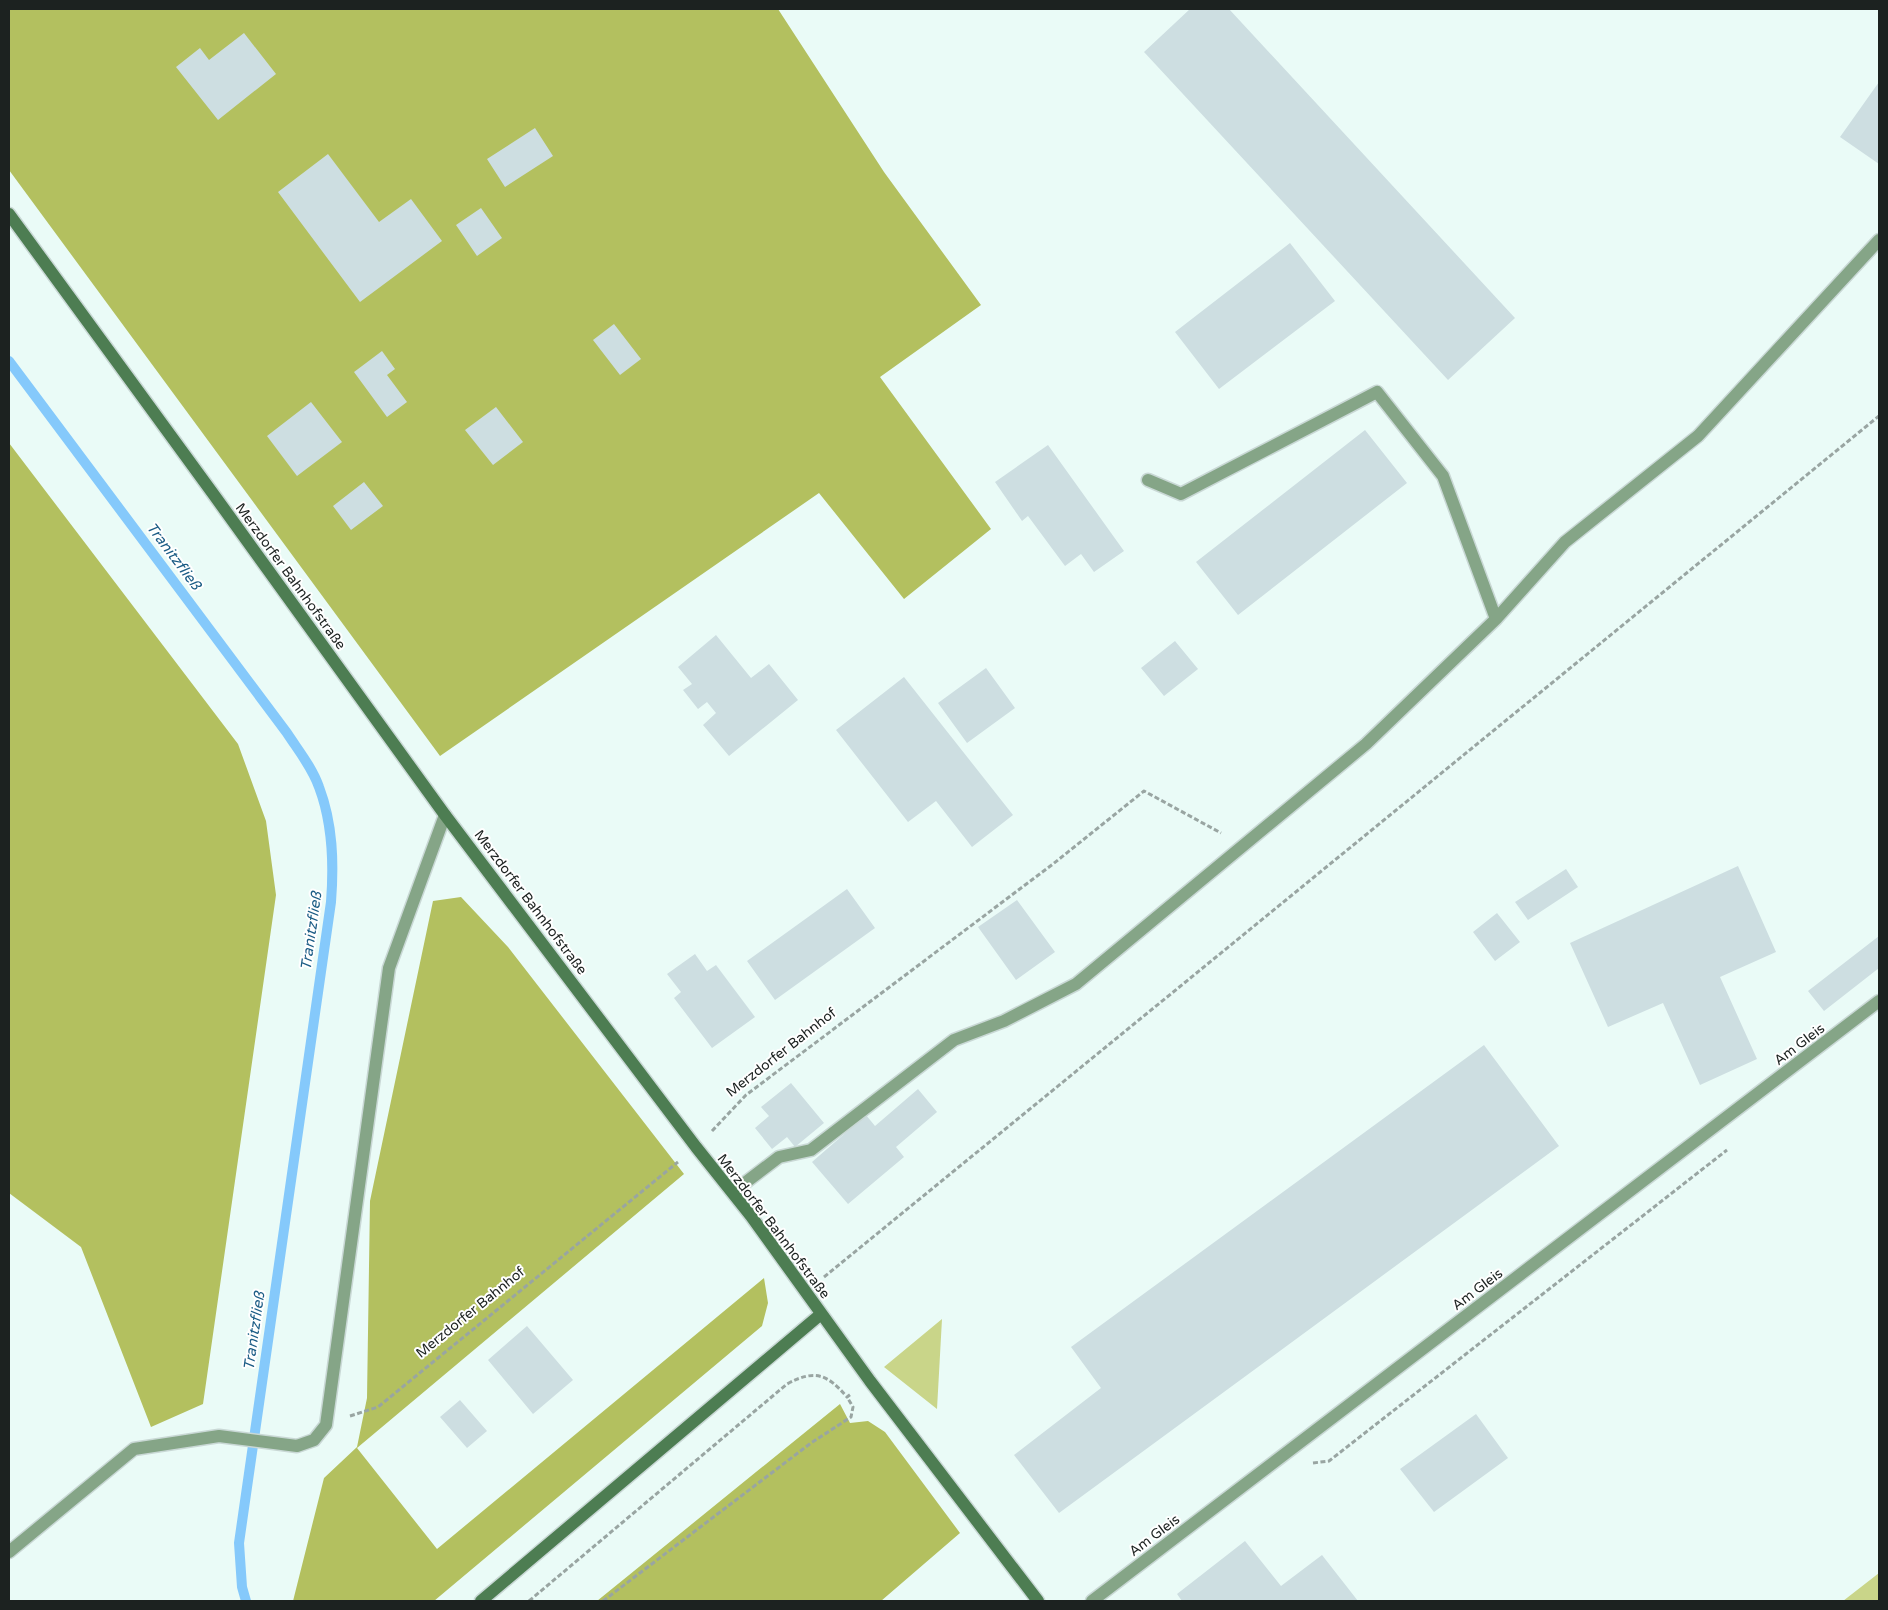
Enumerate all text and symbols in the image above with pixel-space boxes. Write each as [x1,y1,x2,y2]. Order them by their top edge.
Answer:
street label: Merzdorfer Bahnhofstraße [232,500,349,653]
water label: Tranitzfließ [143,519,206,594]
street label: Merzdorfer Bahnhofstraße [471,827,591,978]
water label: Tranitzfließ [297,890,326,972]
street label: Merzdorfer Bahnhof [723,1004,840,1101]
street label: Am Gleis [1771,1020,1828,1069]
street label: Merzdorfer Bahnhofstraße [714,1151,834,1302]
street label: Merzdorfer Bahnhof [412,1263,529,1362]
street label: Am Gleis [1449,1265,1506,1314]
water label: Tranitzfließ [240,1290,269,1372]
street label: Am Gleis [1126,1511,1183,1560]

